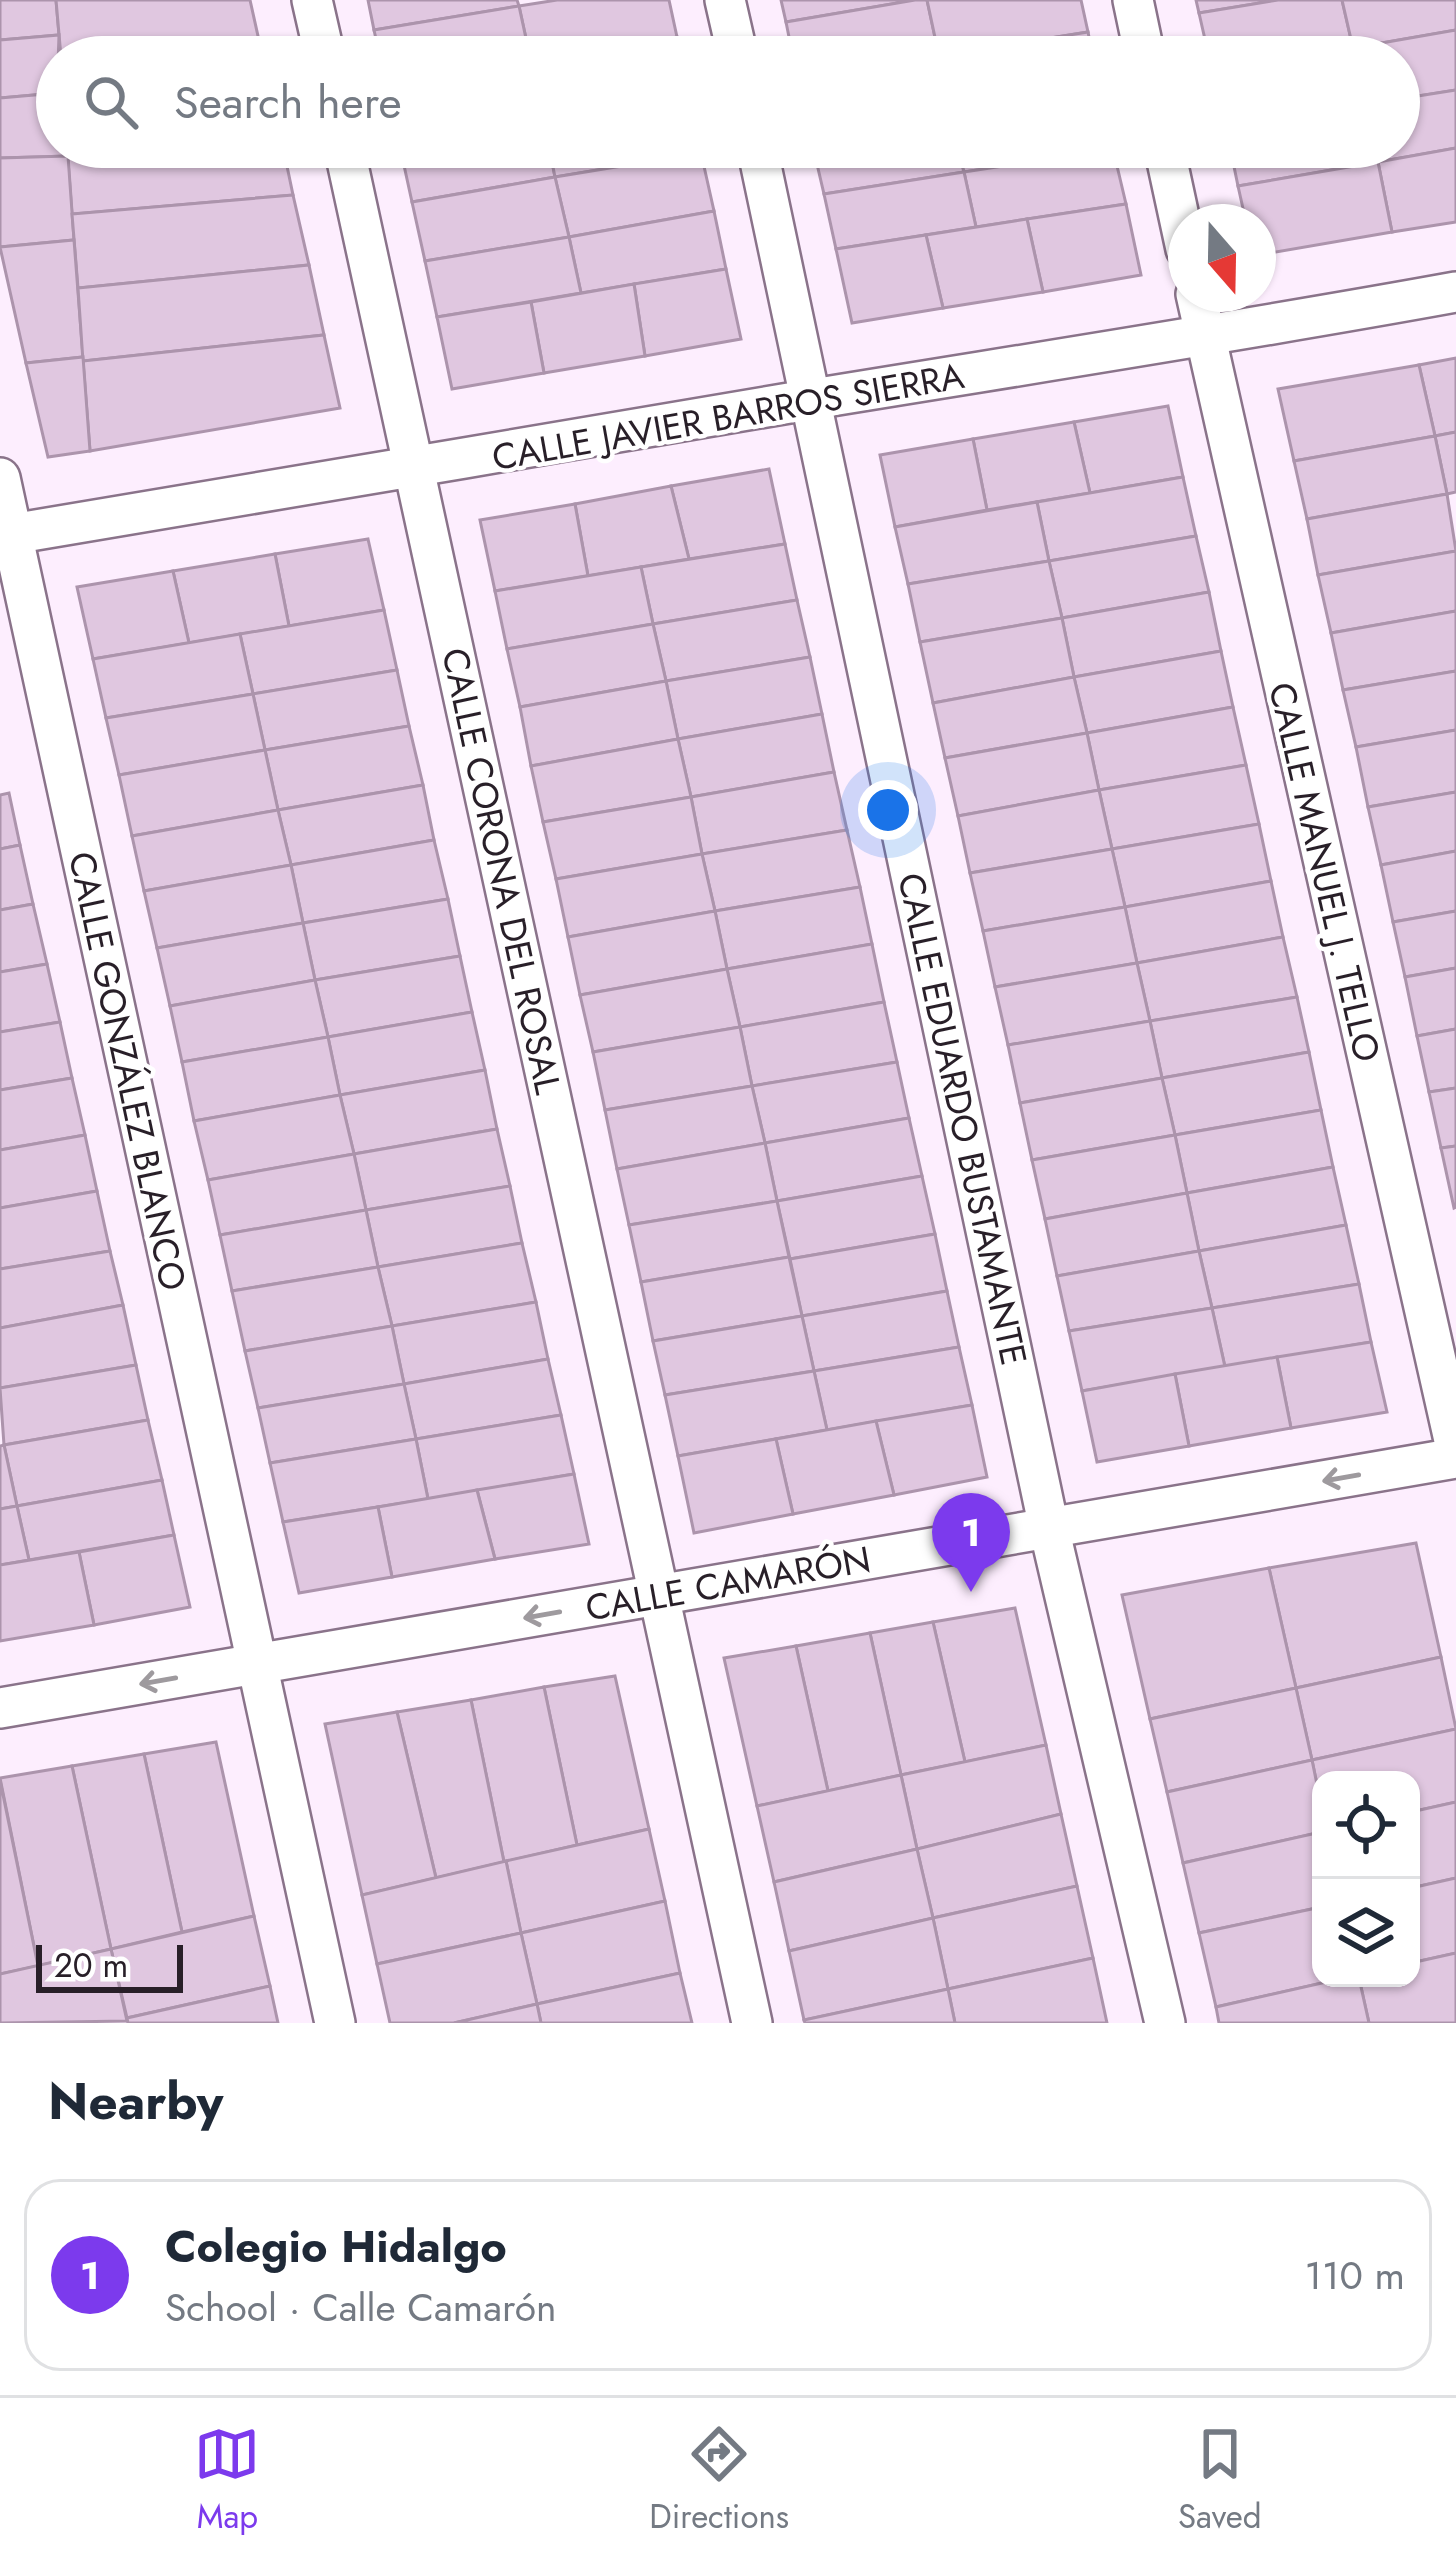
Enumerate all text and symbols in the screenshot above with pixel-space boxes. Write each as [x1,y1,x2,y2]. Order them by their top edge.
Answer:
search box [36,36,1420,168]
icon: search [78,69,144,135]
text: Search here [174,70,402,135]
north arrow [1168,204,1276,312]
street label: CALLE JAVIER BARROS SIERRA [488,349,968,483]
street label: CALLE CORONA DEL ROSAL [429,643,575,1099]
street label: CALLE MANUEL J. TELLO [1256,677,1394,1067]
your location [858,780,918,840]
street label: CALLE GONZÁLEZ BLANCO [56,847,200,1295]
street label: CALLE EDUARDO BUSTAMANTE [885,868,1041,1370]
one-way arrow [1322,1467,1361,1490]
pin: 1 [932,1493,1010,1592]
street label: CALLE CAMARÓN [582,1532,874,1634]
one-way arrow [524,1604,563,1627]
one-way arrow [139,1670,178,1693]
map controls [1312,1771,1420,1987]
button: locate [1312,1771,1420,1879]
button: layers [1312,1879,1420,1987]
scale bar [36,1939,183,1992]
text: 20 m [54,1942,128,1989]
text: Nearby [48,2064,223,2138]
text: Colegio Hidalgo [165,2214,507,2279]
text: 1 [80,2247,100,2304]
text: 110 m [1304,2247,1405,2304]
text: School · Calle Camarón [165,2279,557,2336]
tab: Map [194,2421,260,2540]
tab: Directions [649,2421,789,2540]
tab: Saved [1178,2421,1262,2540]

